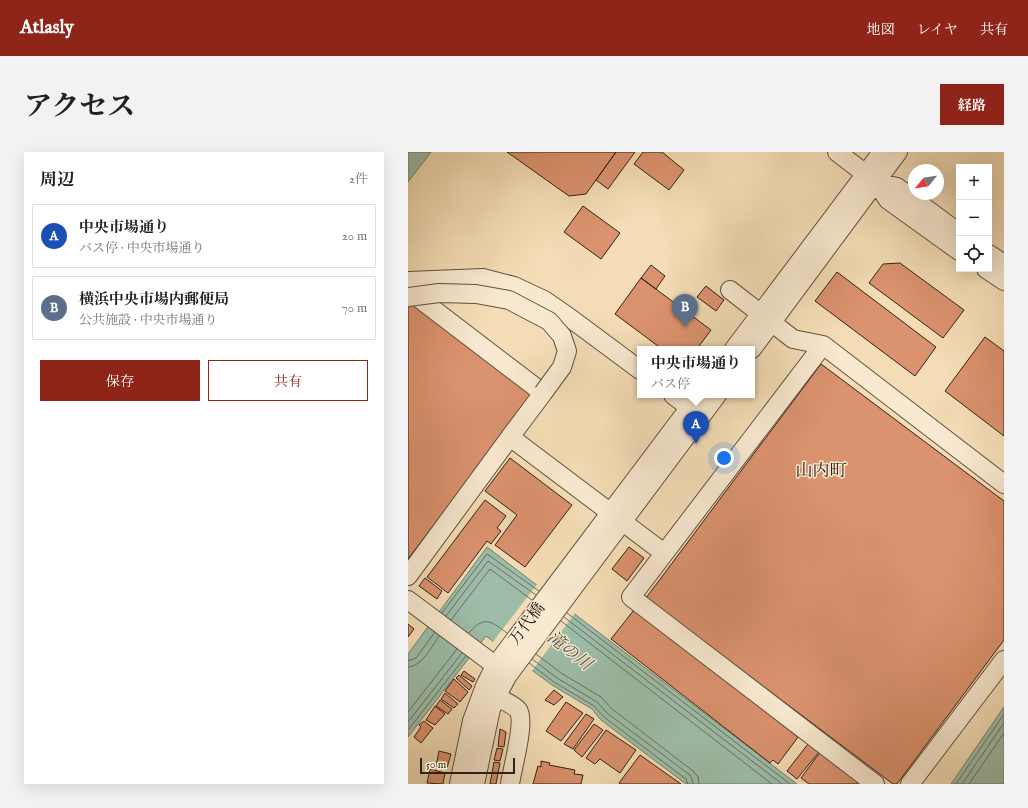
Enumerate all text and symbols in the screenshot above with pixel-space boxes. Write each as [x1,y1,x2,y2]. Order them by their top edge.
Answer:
text: Atlasly [20,16,74,40]
text: 地図 [867,21,895,39]
text: レイヤ [917,21,958,39]
text: 共有 [980,21,1008,39]
button: 経路 [940,84,1004,125]
text: アクセス [24,90,135,125]
north arrow [908,164,944,200]
map controls [956,164,992,272]
button: + [956,164,992,200]
text: 周辺 [40,170,74,191]
text: 2件 [349,171,368,188]
button: − [956,200,992,236]
text: 中央市場通り [79,218,169,237]
text: A [50,228,58,245]
text: 20 m [342,228,367,245]
button: locate [956,236,992,272]
text: バス停 · 中央市場通り [79,240,205,257]
text: 横浜中央市場内郵便局 [79,290,229,309]
pin: B [672,294,698,327]
text: B [50,300,58,317]
text: 70 m [342,300,367,317]
text: 公共施設 · 中央市場通り [79,312,218,329]
popup [637,346,755,398]
text: 中央市場通り [651,354,741,373]
button: 保存 [40,360,200,401]
button: 共有 [208,360,368,401]
text: バス停 [651,376,690,393]
pin: A [683,411,709,444]
your location [714,448,734,468]
district label: 山内町 [796,461,847,482]
street label: 万代橋 [505,599,550,649]
water label: 滝の川 [543,627,597,676]
scale bar [420,756,515,775]
text: 50 m [426,758,446,772]

